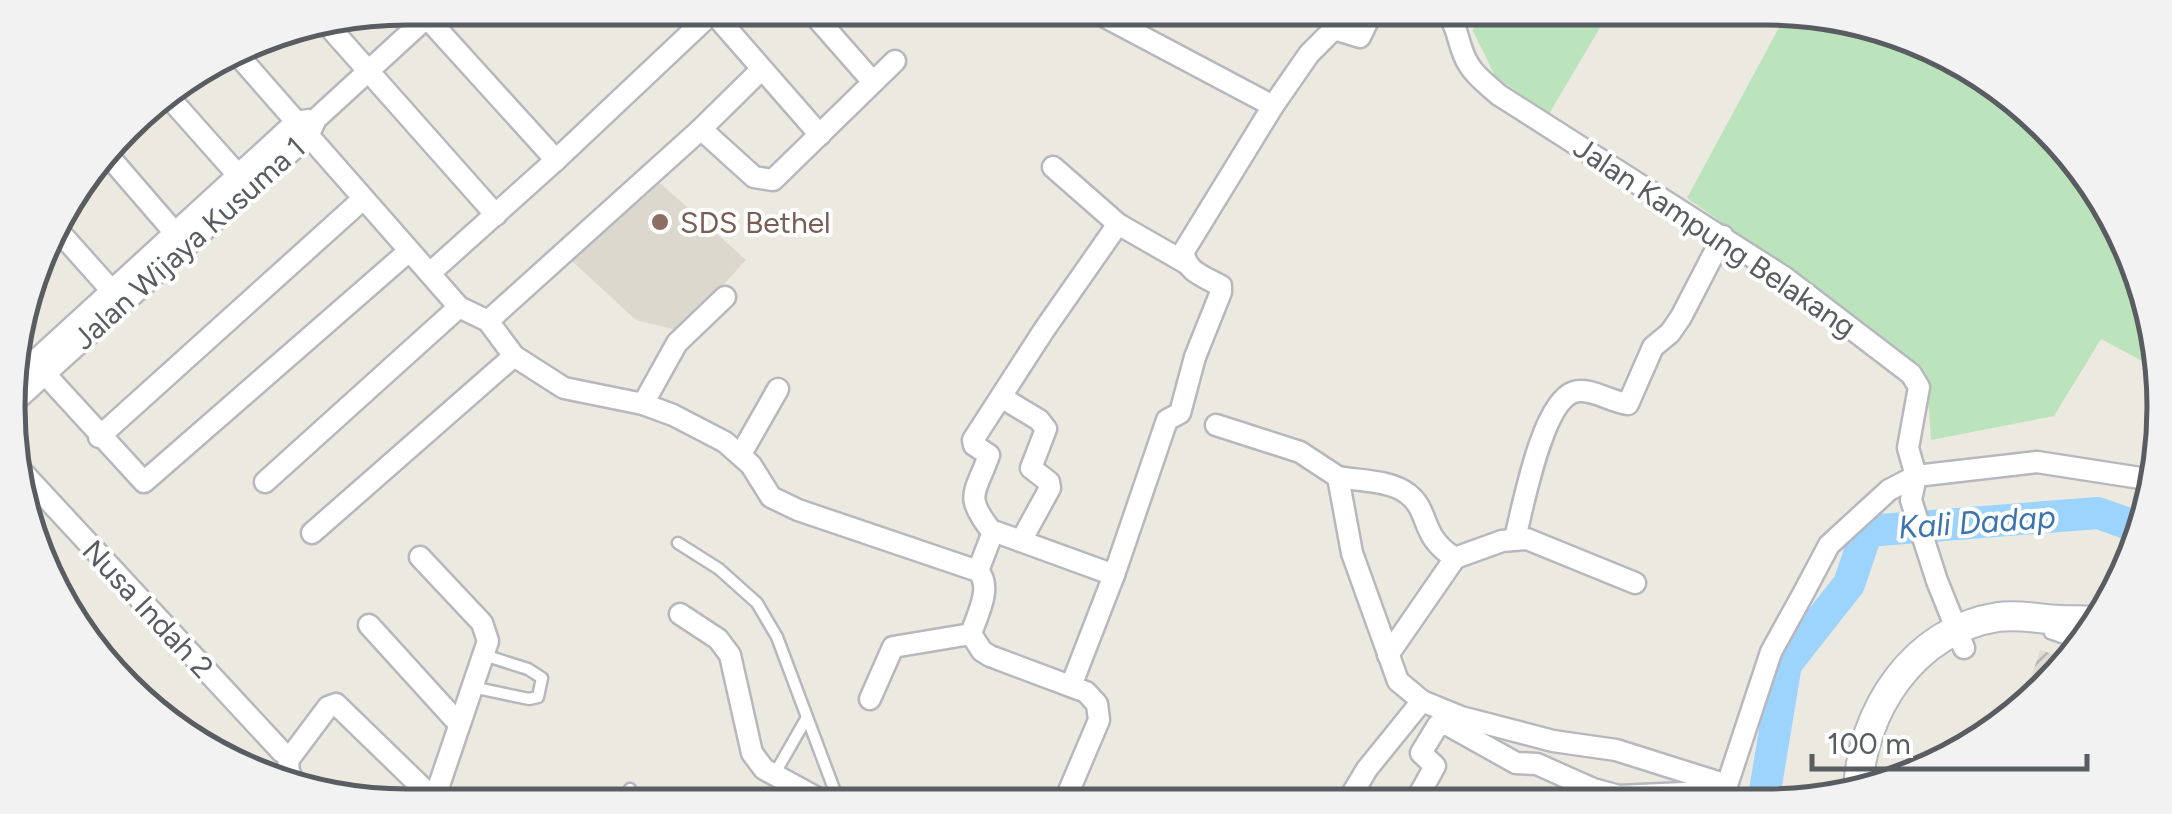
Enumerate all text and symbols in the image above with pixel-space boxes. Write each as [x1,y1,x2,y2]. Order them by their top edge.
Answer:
street label: Jalan Wijaya Kusuma 1 [65,129,313,357]
street label: Jalan Kampung Belakang [1567,129,1863,345]
place label: SDS Bethel [680,204,831,241]
marker: SDS Bethel [649,211,671,233]
water label: Kali Dadap [1897,498,2057,546]
street label: Nusa Indah 2 [75,532,221,686]
scale bar [1812,709,2087,771]
text: 100 m [1827,725,1911,762]

